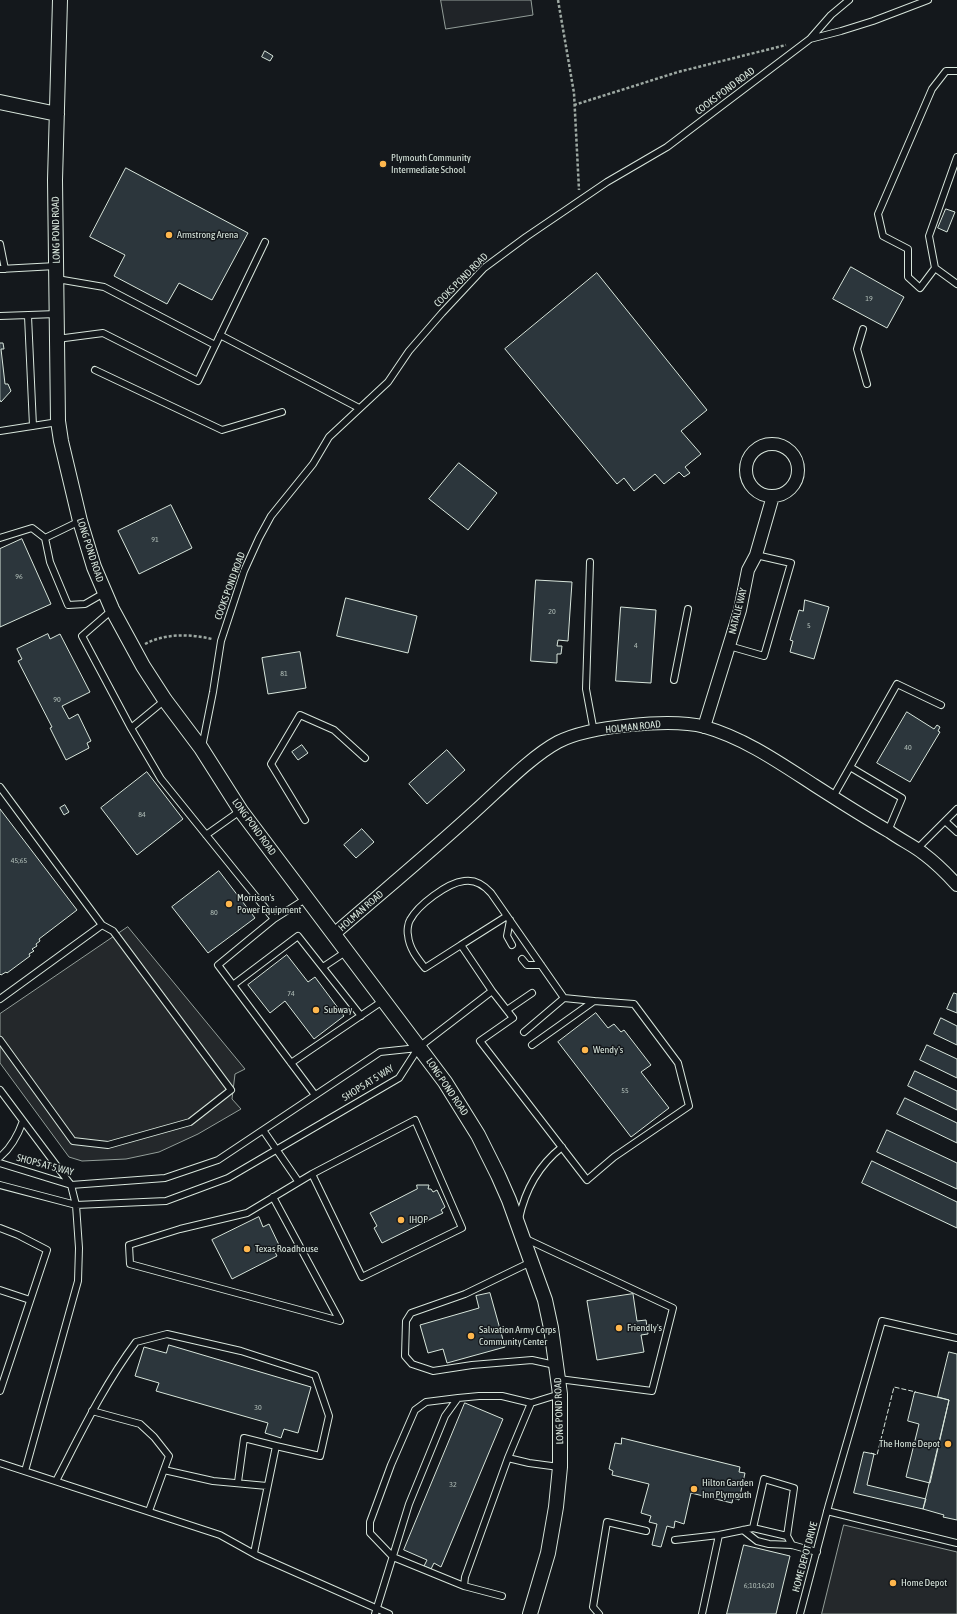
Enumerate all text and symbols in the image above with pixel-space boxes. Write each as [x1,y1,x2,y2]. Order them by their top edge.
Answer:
street label: COOKS POND ROAD [693,65,757,117]
place label: Plymouth Community Intermediate School [391,152,471,176]
marker: Plymouth Community Intermediate School [378,159,388,169]
street label: LONG POND ROAD [49,196,63,264]
place label: Armstrong Arena [177,229,239,241]
marker: Armstrong Arena [164,230,174,240]
street label: COOKS POND ROAD [432,251,490,309]
house number: 19 [865,293,873,303]
street label: LONG POND ROAD [74,516,106,584]
house number: 91 [151,534,159,544]
street label: COOKS POND ROAD [212,550,248,622]
house number: 96 [15,571,23,581]
street label: NATALIE WAY [726,587,750,635]
house number: 20 [548,606,556,616]
house number: 5 [807,620,811,630]
house number: 4 [634,640,638,650]
house number: 81 [280,668,288,678]
house number: 90 [53,694,61,704]
street label: HOLMAN ROAD [605,718,661,736]
house number: 40 [904,742,912,752]
street label: LONG POND ROAD [229,796,279,858]
house number: 84 [138,809,146,819]
house number: 45;65 [11,855,27,865]
street label: HOLMAN ROAD [336,888,386,934]
place label: Morrison's Power Equipment [237,892,301,916]
marker: Morrison's Power Equipment [224,899,234,909]
house number: 80 [210,907,218,917]
house number: 74 [287,988,295,998]
place label: Subway [324,1004,352,1016]
marker: Subway [311,1005,321,1015]
place label: Wendy's [593,1044,623,1056]
marker: Wendy's [580,1045,590,1055]
street label: LONG POND ROAD [423,1056,471,1118]
street label: SHOPS AT 5 WAY [340,1062,396,1104]
house number: 55 [621,1085,629,1095]
street label: SHOPS AT 5 WAY [15,1152,75,1178]
place label: IHOP [409,1214,428,1226]
marker: IHOP [396,1215,406,1225]
place label: Texas Roadhouse [255,1243,318,1255]
marker: Texas Roadhouse [242,1244,252,1254]
place label: Friendly's [627,1322,662,1334]
marker: Friendly's [614,1323,624,1333]
place label: Salvation Army Corps Community Center [479,1324,556,1348]
marker: Salvation Army Corps Community Center [466,1331,476,1341]
street label: LONG POND ROAD [552,1377,566,1445]
house number: 30 [254,1402,262,1412]
place label: The Home Depot [879,1438,940,1450]
marker: The Home Depot [943,1439,953,1449]
place label: Hilton Garden Inn Plymouth [702,1477,753,1500]
house number: 32 [449,1479,457,1489]
marker: Hilton Garden Inn Plymouth [689,1484,699,1494]
street label: HOME DEPOT DRIVE [790,1520,820,1594]
place label: Home Depot [901,1577,947,1589]
marker: Home Depot [888,1578,898,1588]
house number: 6;10;16;20 [744,1580,774,1590]

